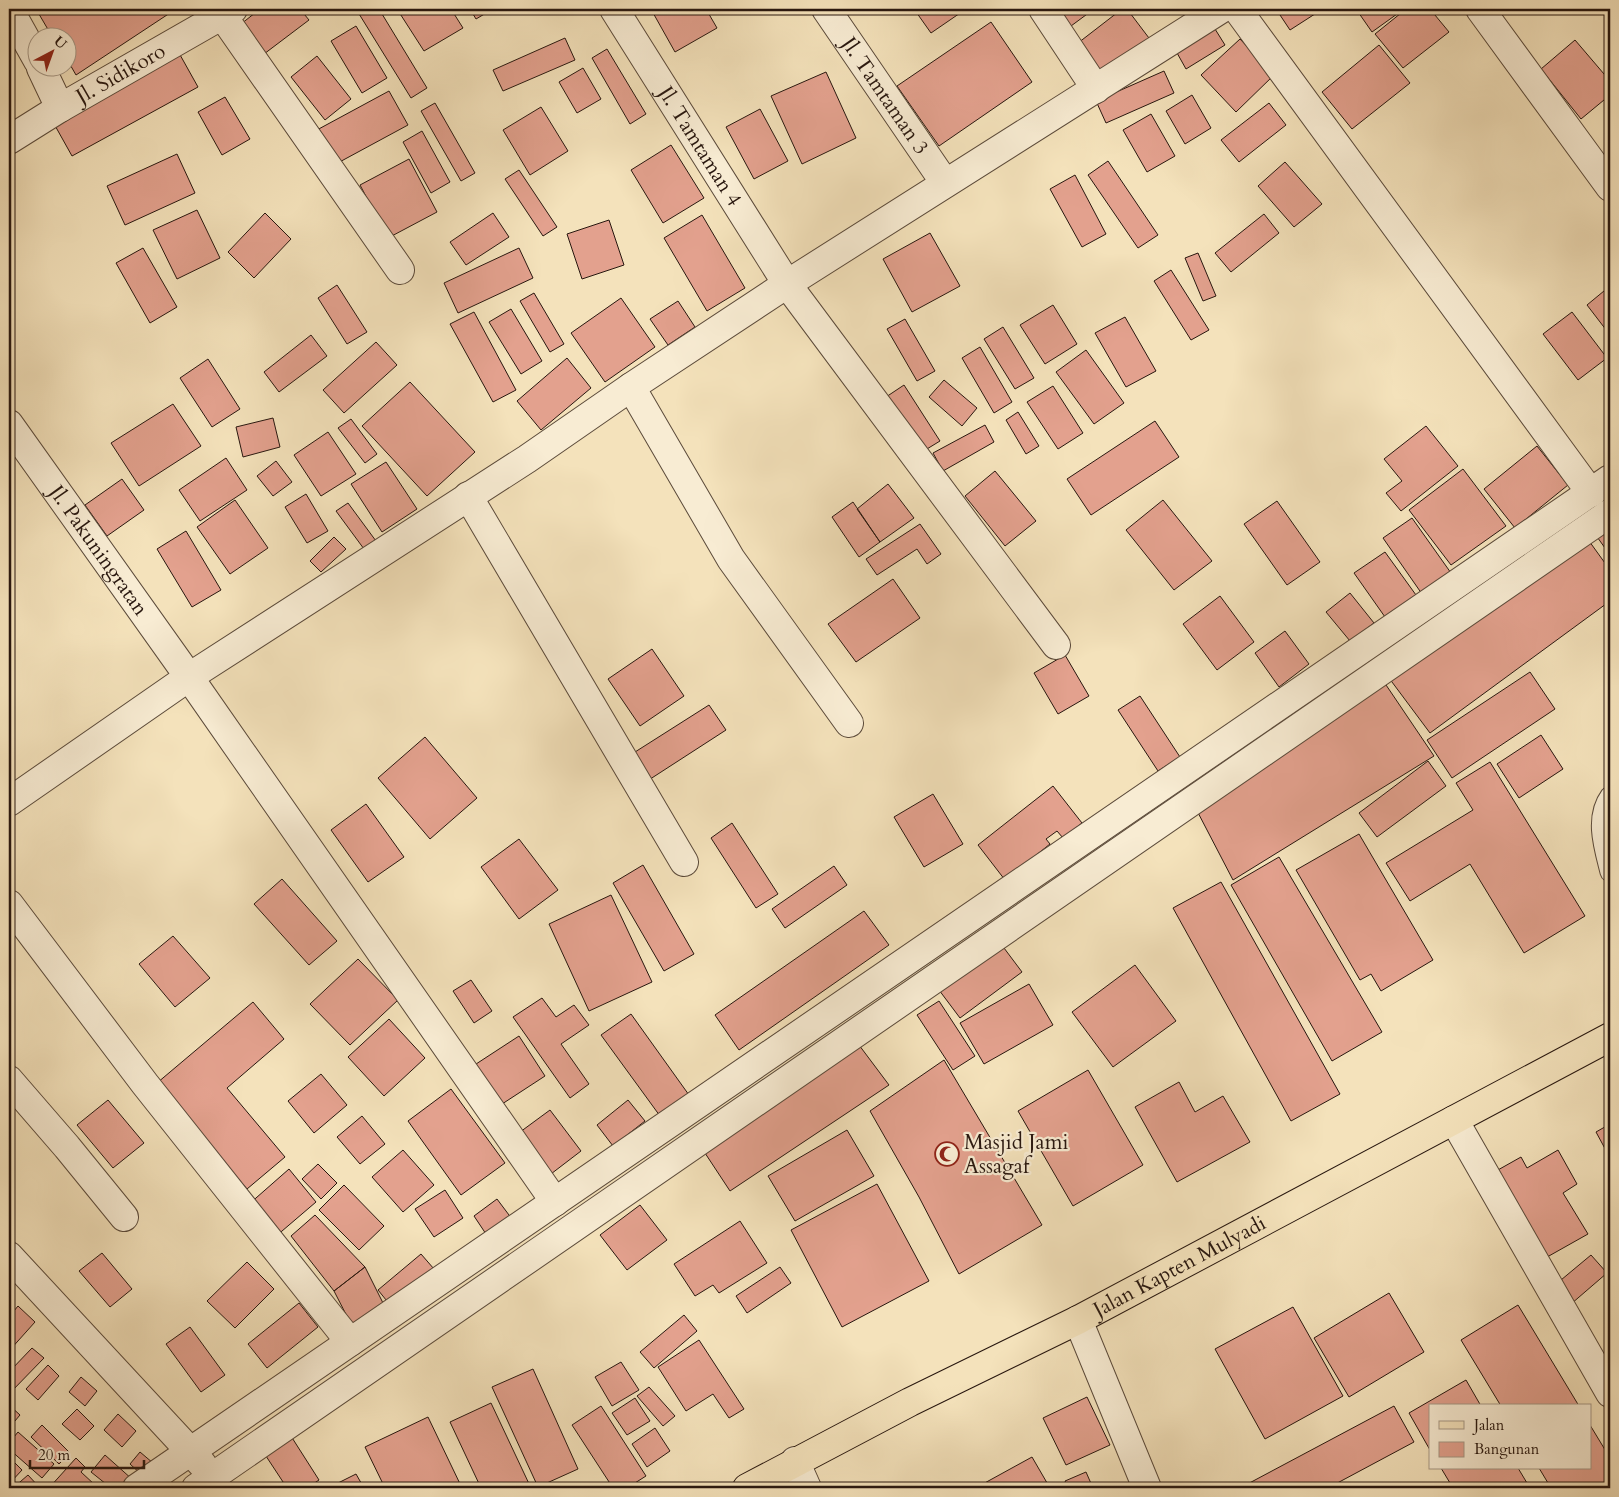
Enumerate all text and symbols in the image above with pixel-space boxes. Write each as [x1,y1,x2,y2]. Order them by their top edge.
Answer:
north arrow [28,28,78,78]
street label: Jl. Tamtaman 3 [833,29,936,160]
text: U [50,32,71,54]
street label: Jl. Sidikoro [68,36,171,112]
street label: Jl. Tamtaman 4 [650,78,749,212]
street label: Jl. Pakuningratan [41,477,155,621]
place label: Masjid Jami Assagaf [964,1128,1068,1181]
mosque icon: Masjid Jami Assagaf [934,1141,960,1167]
street label: Jalan Kapten Mulyadi [1085,1208,1271,1325]
legend [1429,1404,1592,1470]
text: Jalan [1472,1415,1505,1435]
scale bar [30,1437,144,1469]
text: Bangunan [1474,1439,1540,1459]
text: 20 m [38,1445,70,1465]

